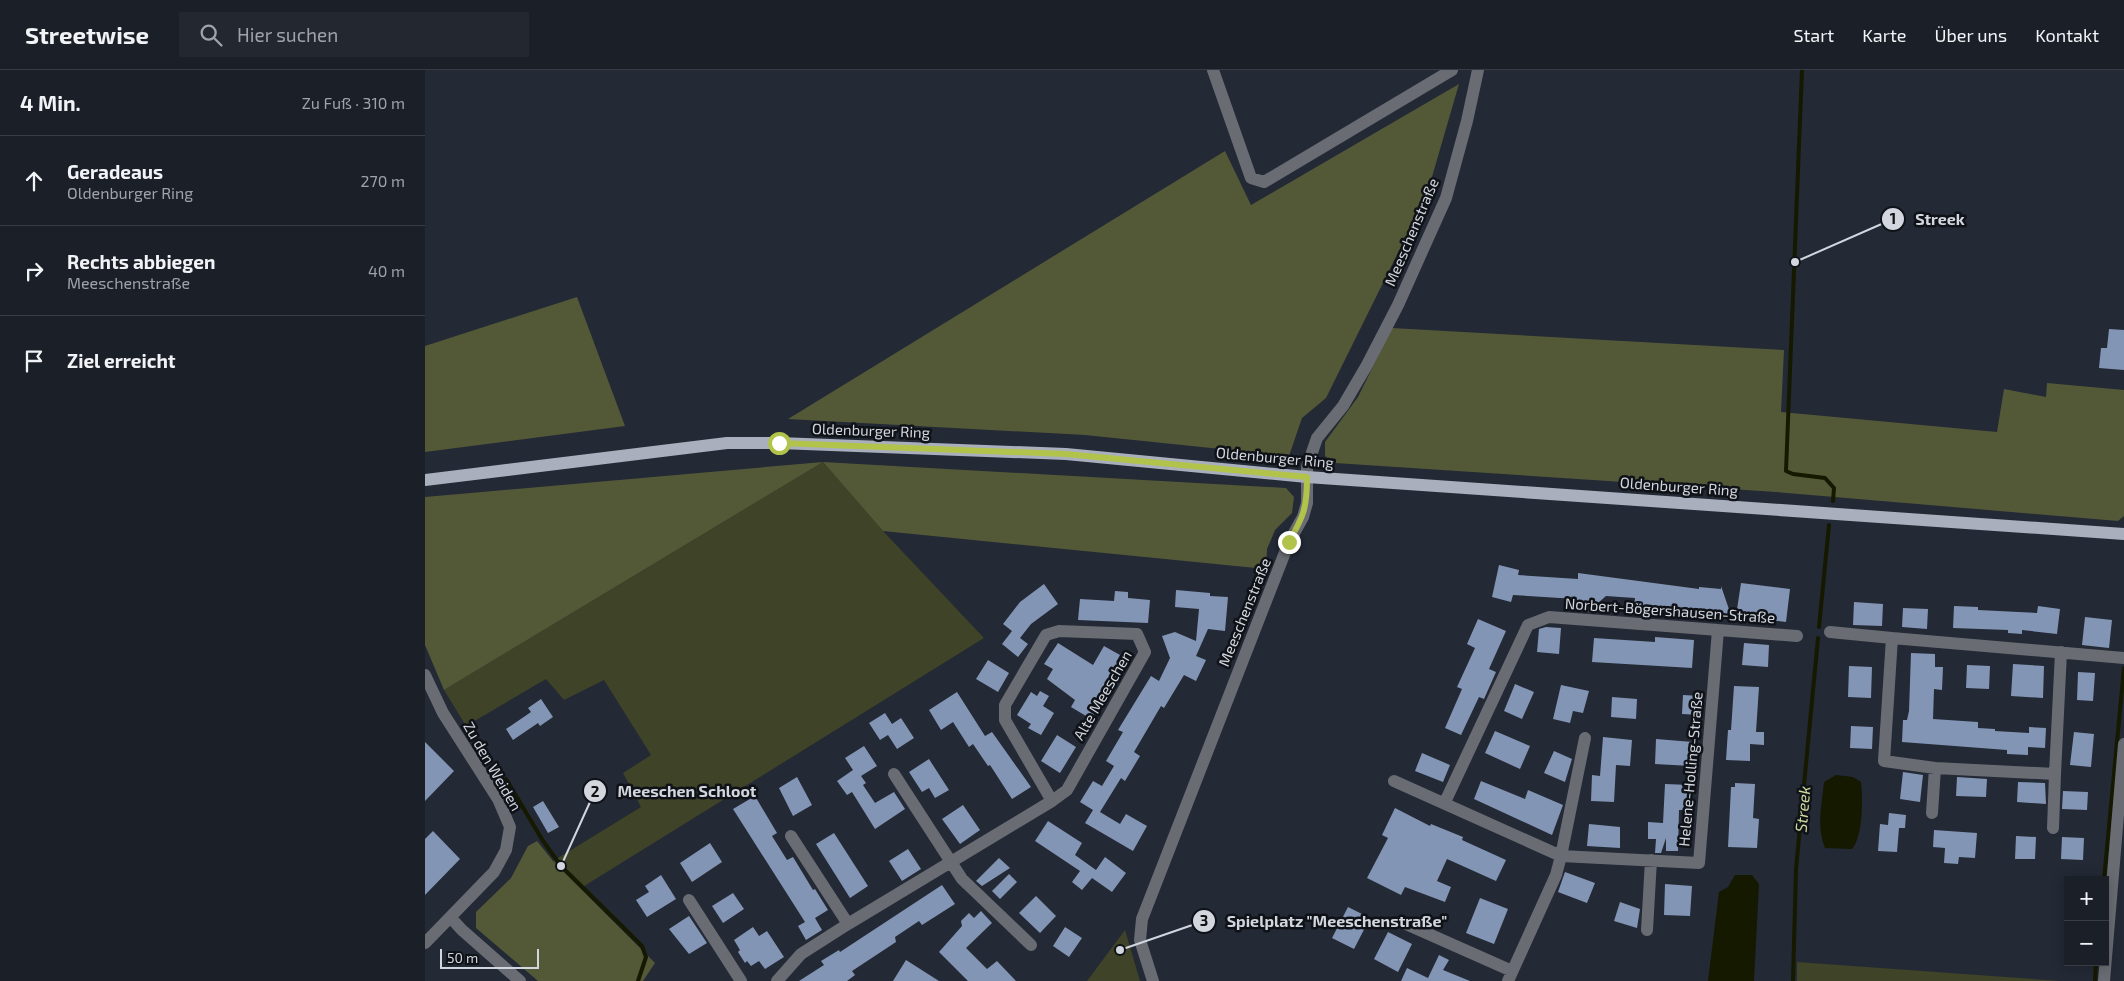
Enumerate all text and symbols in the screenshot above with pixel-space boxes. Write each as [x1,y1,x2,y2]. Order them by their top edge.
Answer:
search box [179,12,529,57]
text: Streetwise [25,20,149,49]
icon: search [197,21,225,49]
text: Hier suchen [237,23,338,46]
text: Start [1793,24,1834,46]
text: Karte [1862,24,1907,46]
text: Über uns [1935,24,2007,46]
text: Kontakt [2035,24,2099,46]
text: 4 Min. [20,90,81,115]
text: Zu Fuß · 310 m [302,93,405,112]
text: Geradeaus [67,160,163,183]
icon: ahead [20,167,48,195]
text: 270 m [361,171,405,190]
street label: Meeschenstraße [1380,175,1442,289]
text: Oldenburger Ring [67,183,193,202]
callout: Streek [1880,204,1975,235]
text: 1 [1890,209,1896,227]
text: Streek [1915,209,1965,228]
text: Rechts abbiegen [67,250,215,273]
icon: right [20,257,48,285]
text: 40 m [368,261,405,280]
text: Meeschenstraße [67,273,190,292]
icon: arrive [20,347,48,375]
text: Ziel erreicht [67,349,176,372]
street label: Oldenburger Ring [812,419,931,441]
route start [768,432,791,455]
street label: Oldenburger Ring [1215,443,1335,471]
street label: Oldenburger Ring [1619,473,1739,499]
route end [1278,531,1301,554]
street label: Meeschenstraße [1214,555,1274,669]
street label: Norbert-Bögershausen-Straße [1564,594,1776,626]
street label: Alte Meeschen [1069,647,1135,743]
street label: Helene-Holling-Straße [1674,691,1706,847]
street label: Zu den Weiden [460,718,526,814]
callout: Meeschen Schloot [583,776,766,807]
text: Meeschen Schloot [618,781,757,800]
text: 2 [591,782,600,800]
water label: Streek [1791,785,1813,833]
map controls [2064,876,2109,966]
button: + [2064,876,2109,921]
callout: Spielplatz "Meeschenstraße" [1191,906,1457,937]
text: 3 [1200,911,1208,929]
text: Spielplatz "Meeschenstraße" [1227,911,1447,930]
button: − [2064,921,2109,966]
scale bar [440,946,539,969]
text: 50 m [447,949,478,966]

